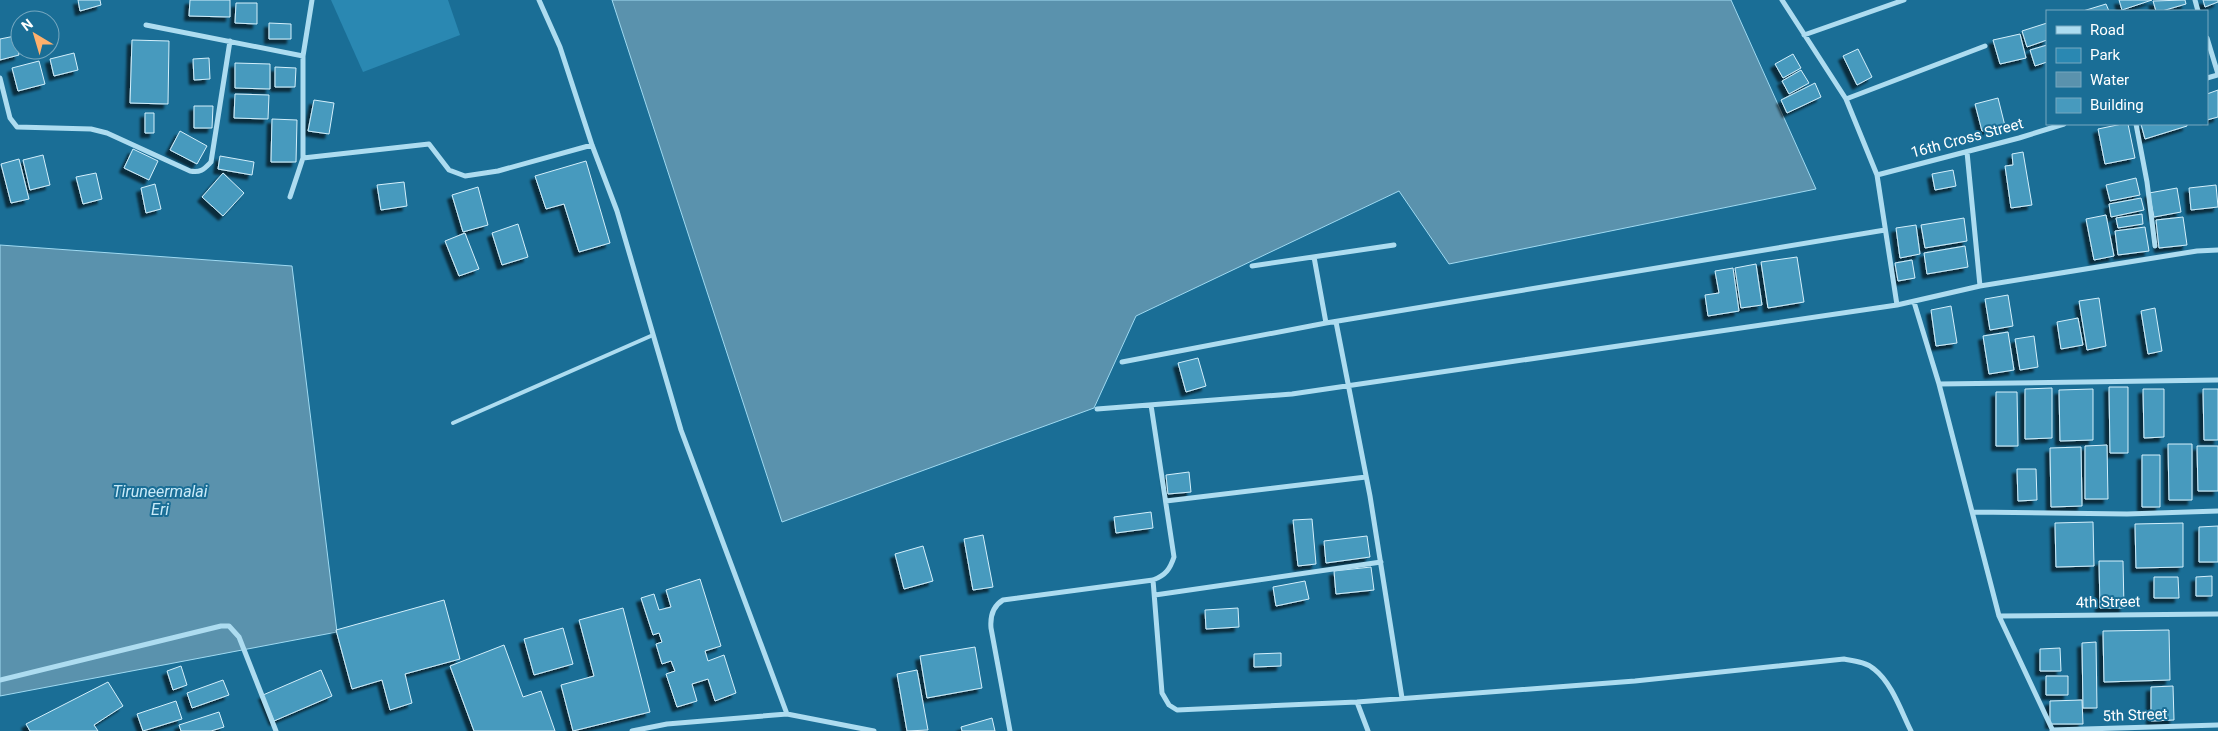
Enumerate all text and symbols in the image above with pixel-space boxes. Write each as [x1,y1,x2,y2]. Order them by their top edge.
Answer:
north arrow [10,10,60,60]
legend [2046,10,2208,125]
text: N [18,15,36,34]
text: Road [2090,21,2124,39]
text: Park [2090,46,2121,64]
text: Water [2090,71,2129,89]
text: Building [2090,96,2144,114]
street label: 16th Cross Street [1909,114,2025,162]
water label: Tiruneermalai Eri [112,482,208,519]
street label: 4th Street [2075,592,2141,612]
street label: 5th Street [2102,705,2168,725]

